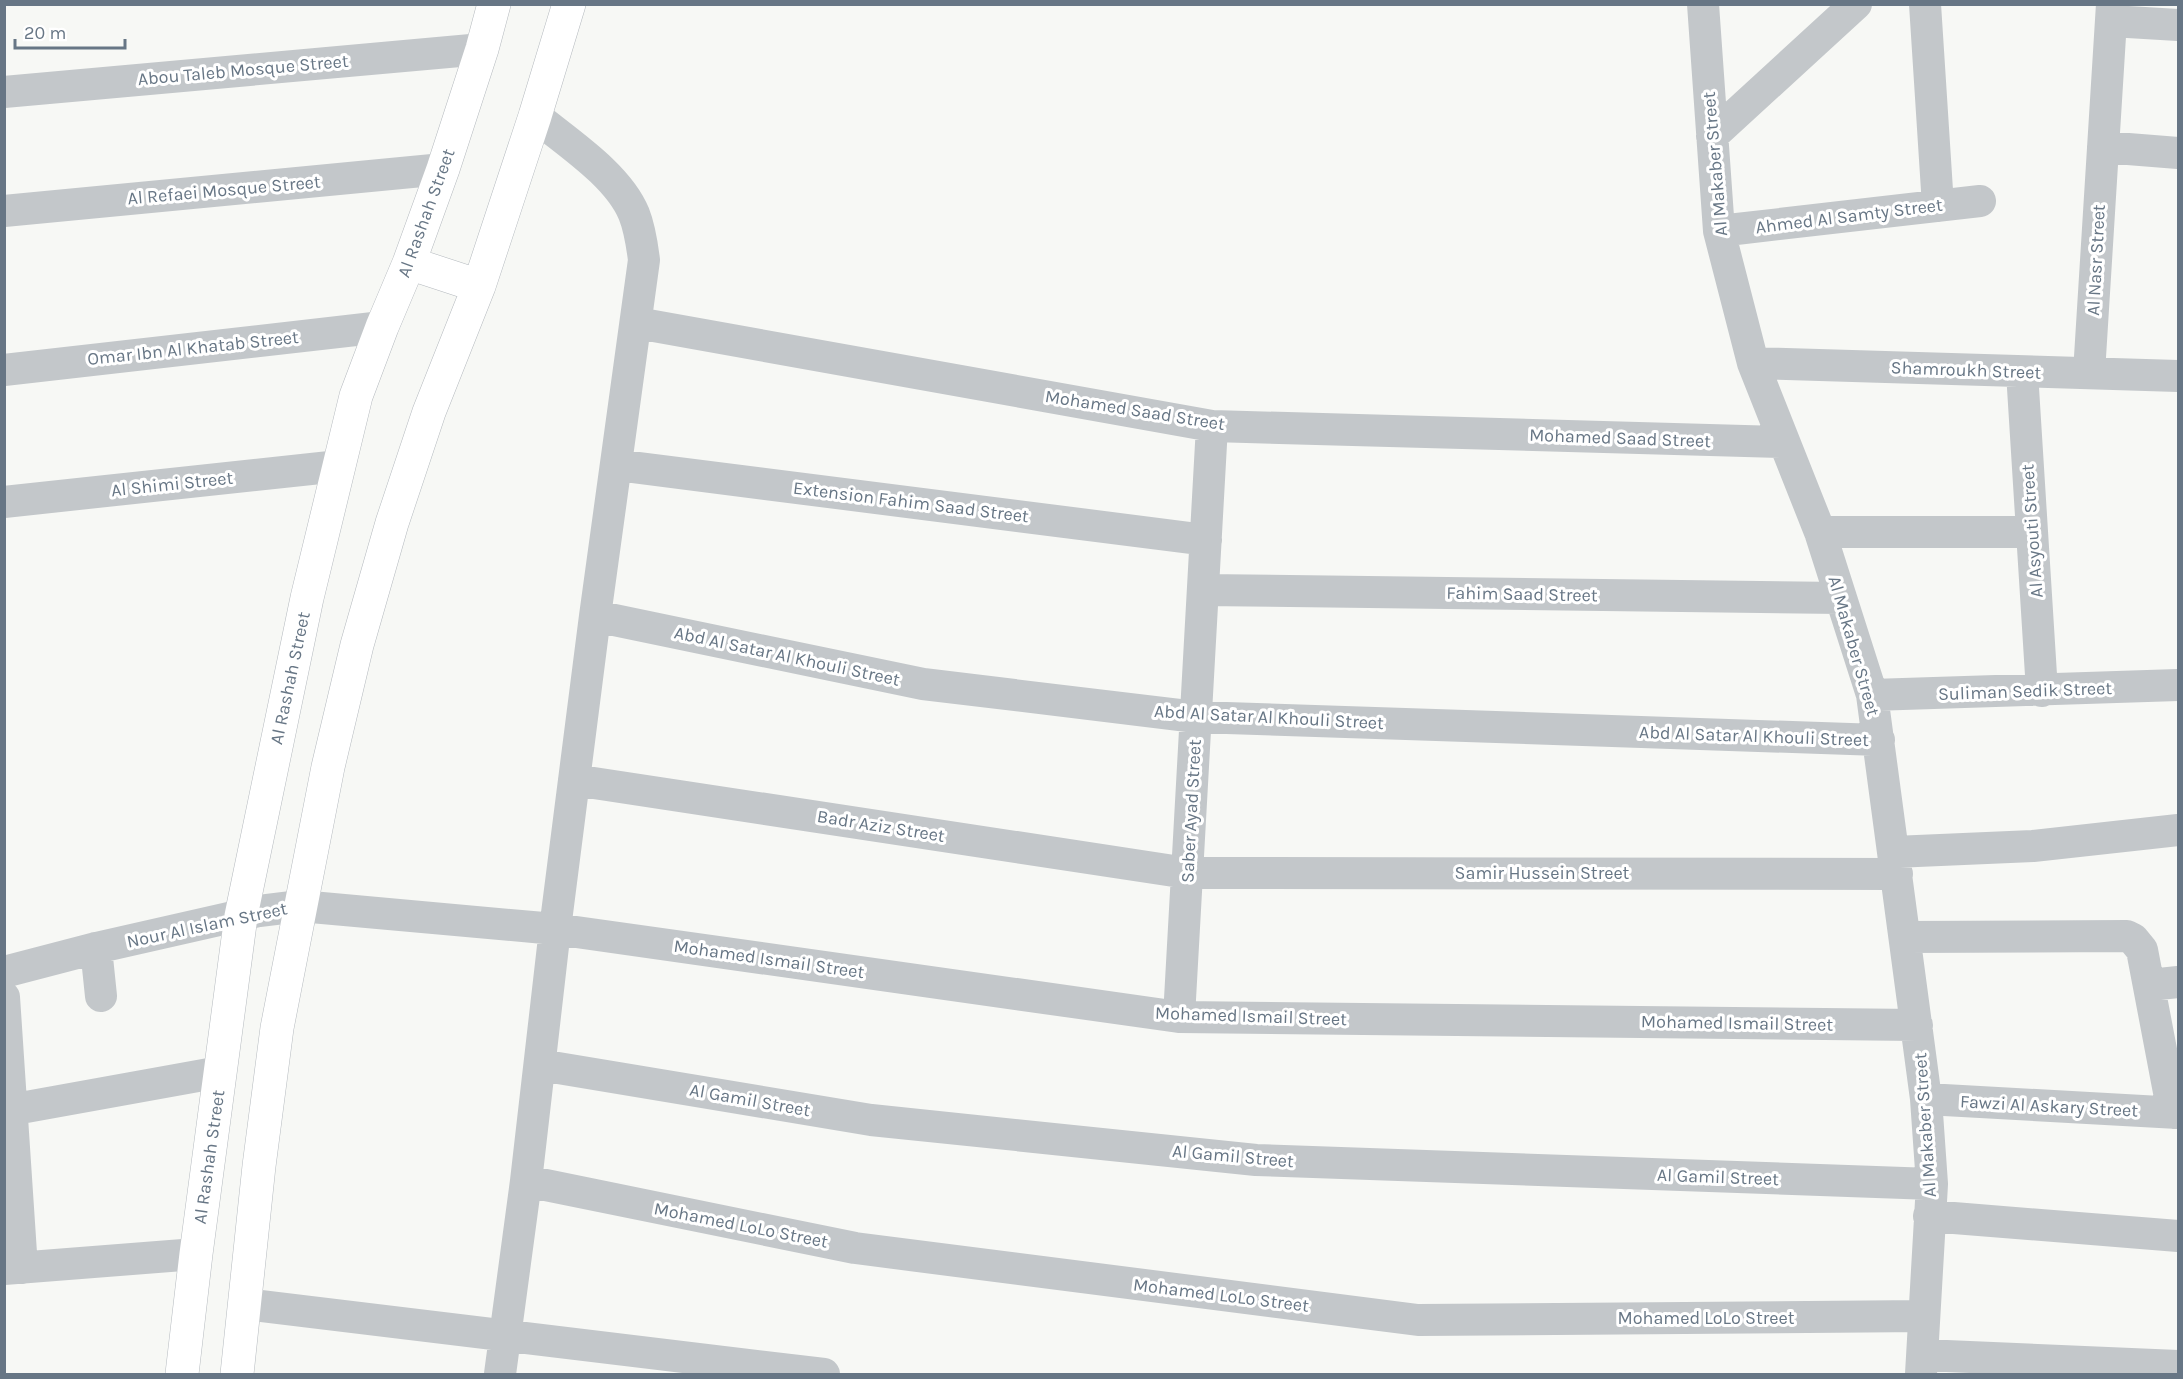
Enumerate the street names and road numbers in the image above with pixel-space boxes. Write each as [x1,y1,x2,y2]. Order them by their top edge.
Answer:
street label: Abou Taleb Mosque Street [137,50,350,90]
street label: Al Makaber Street [1698,91,1732,237]
street label: Al Rashah Street [393,145,460,280]
street label: Al Refaei Mosque Street [127,171,322,209]
street label: Ahmed Al Samty Street [1754,194,1944,238]
street label: Al Nasr Street [2082,204,2110,316]
street label: Omar Ibn Al Khatab Street [86,326,300,370]
street label: Shamroukh Street [1890,356,2042,384]
street label: Mohamed Saad Street [1043,385,1227,435]
street label: Mohamed Saad Street [1529,424,1712,452]
street label: Al Asyouti Street [2016,463,2048,599]
street label: Al Shimi Street [110,467,234,501]
street label: Extension Fahim Saad Street [792,477,1030,527]
street label: Al Makaber Street [1823,573,1885,719]
street label: Fahim Saad Street [1446,582,1598,606]
street label: Al Rashah Street [265,609,315,746]
street label: Abd Al Satar Al Khouli Street [672,621,902,691]
street label: Suliman Sedik Street [1938,677,2113,705]
street label: Abd Al Satar Al Khouli Street [1154,700,1385,734]
street label: Abd Al Satar Al Khouli Street [1639,721,1870,751]
street label: Saber Ayad Street [1176,738,1206,883]
street label: Badr Aziz Street [816,805,947,847]
street label: Samir Hussein Street [1455,862,1630,884]
street label: Nour Al Islam Street [125,897,289,953]
street label: Mohamed Ismail Street [672,935,866,983]
street label: Mohamed Ismail Street [1155,1002,1348,1030]
street label: Mohamed Ismail Street [1641,1010,1834,1036]
street label: Al Makaber Street [1909,1052,1941,1198]
street label: Al Gamil Street [688,1079,812,1121]
street label: Al Rashah Street [189,1088,229,1226]
street label: Fawzi Al Askary Street [1959,1090,2139,1122]
street label: Al Gamil Street [1171,1140,1295,1172]
street label: Al Gamil Street [1657,1164,1780,1190]
street label: Mohamed LoLo Street [652,1197,830,1253]
street label: Mohamed LoLo Street [1132,1273,1310,1317]
street label: Mohamed LoLo Street [1617,1307,1795,1329]

